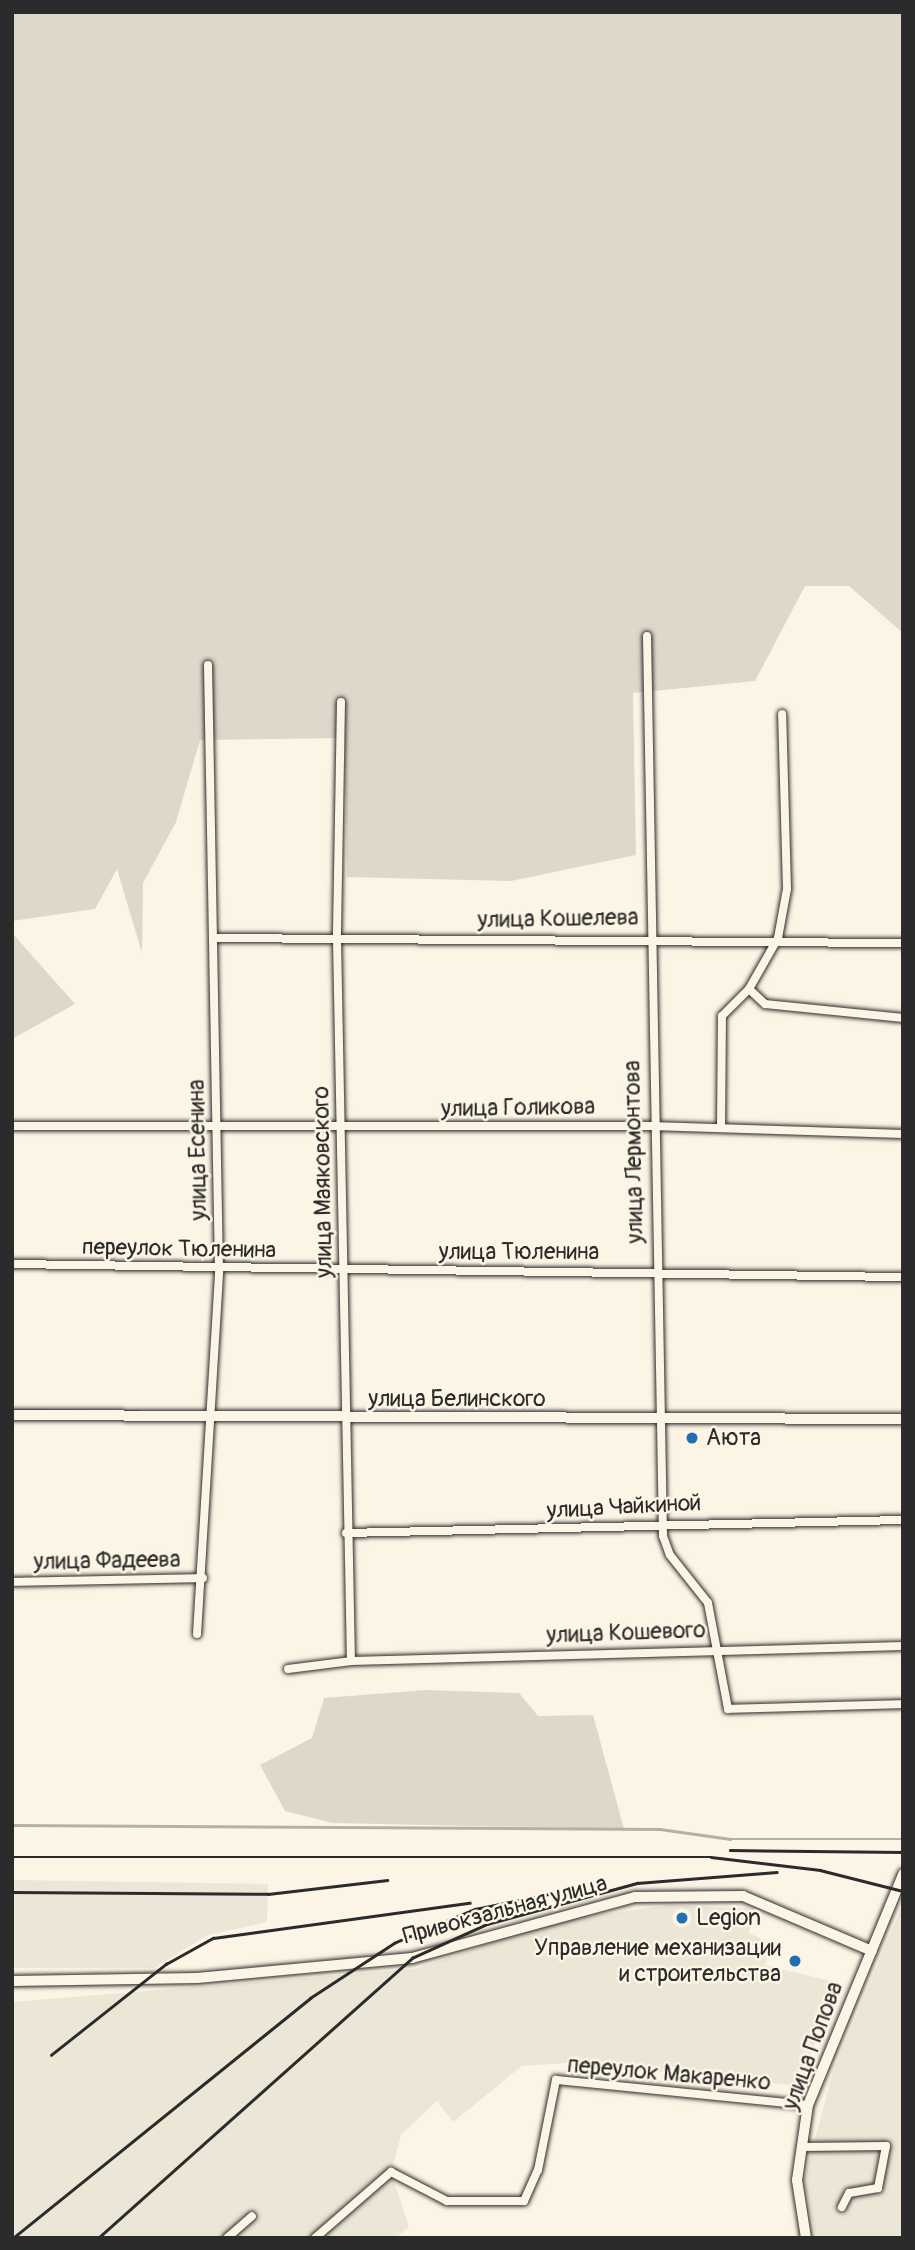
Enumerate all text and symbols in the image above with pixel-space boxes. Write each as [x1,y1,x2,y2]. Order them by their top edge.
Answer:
street label: улица Кошелева [477,904,639,934]
street label: улица Лермонтова [619,1060,649,1244]
street label: улица Есенина [183,1079,213,1221]
street label: улица Маяковского [308,1086,338,1278]
street label: улица Голикова [441,1093,595,1123]
street label: переулок Тюленина [82,1234,276,1264]
street label: улица Тюленина [439,1238,599,1266]
street label: улица Белинского [368,1385,546,1413]
place label: Аюта [706,1424,761,1452]
marker: Аюта [684,1430,700,1446]
street label: улица Чайкиной [546,1489,702,1525]
street label: улица Фадеева [33,1546,181,1576]
street label: улица Кошевого [546,1616,706,1650]
street label: Привокзальная улица [400,1869,610,1951]
place label: Legion [696,1904,761,1932]
marker: Legion [674,1910,690,1926]
place label: Управление механизации и строительства [534,1934,781,1988]
marker: Управление механизации и строительства [787,1953,803,1969]
street label: улица Попова [777,1978,849,2114]
street label: переулок Макаренко [566,2051,772,2097]

